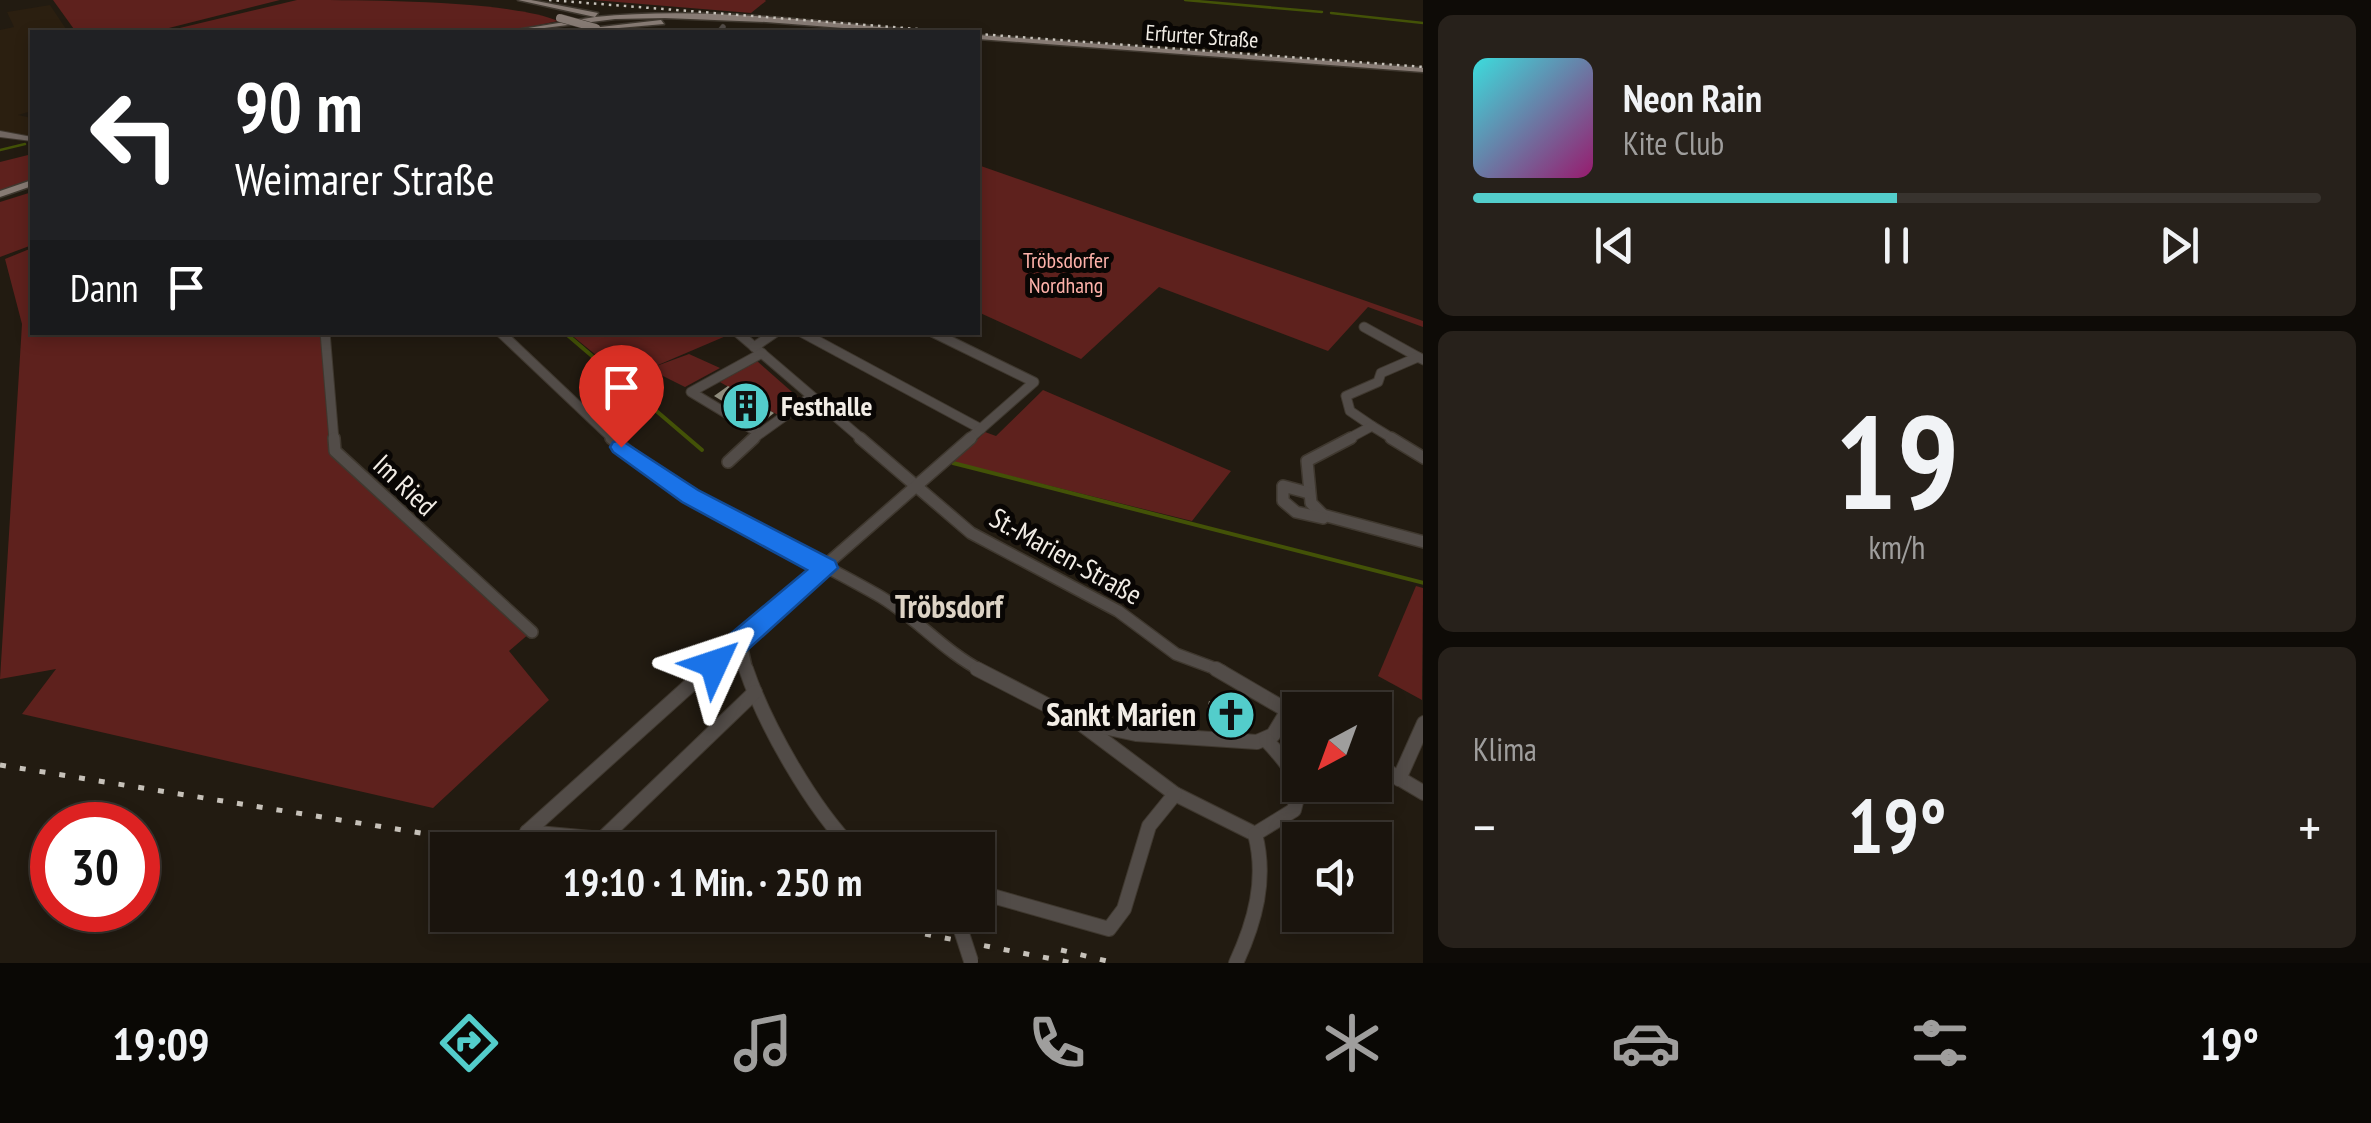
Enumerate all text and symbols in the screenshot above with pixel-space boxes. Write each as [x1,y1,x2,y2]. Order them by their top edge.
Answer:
street label: Erfurter Straße [1145,18,1259,54]
text: 90 m [235,61,363,151]
icon: left [70,70,200,200]
text: Neon Rain [1623,73,1762,122]
text: Kite Club [1623,122,1724,164]
text: Weimarer Straße [235,149,495,207]
icon: previous [1587,218,1642,273]
icon: pause [1869,218,1924,273]
icon: next [2152,218,2207,273]
park label: Tröbsdorfer Nordhang [1023,246,1109,299]
icon: arrive [159,260,214,315]
text: Dann [70,263,139,312]
pin [579,345,664,448]
icon: arrive [594,360,649,415]
text: 19 [1835,377,1959,545]
building icon: Festhalle [720,380,772,432]
place label: Festhalle [781,387,872,424]
street label: Im Ried [366,446,445,523]
street label: St.-Marien-Straße [984,499,1149,613]
text: km/h [1869,526,1925,568]
district label: Tröbsdorf [895,585,1004,627]
position arrow [662,612,766,716]
church icon: Sankt Marien [1205,689,1257,741]
north arrow [1282,692,1392,802]
map controls [1282,692,1392,932]
place label: Sankt Marien [1046,693,1196,735]
text: Klima [1473,728,1537,770]
text: 19° [1847,777,1947,874]
text: − [1473,791,1496,862]
text: + [2298,791,2321,862]
speed limit sign: 30 [30,802,160,932]
button: sound [1282,822,1392,932]
text: 19:10 · 1 Min. · 250 m [563,857,862,906]
icon: directions [434,1008,504,1078]
icon: music [728,1008,798,1078]
icon: phone [1022,1008,1092,1078]
icon: climate [1317,1008,1387,1078]
icon: car [1611,1008,1681,1078]
icon: filters [1905,1008,1975,1078]
text: 19:09 [112,1014,209,1072]
text: 19° [2199,1014,2259,1072]

